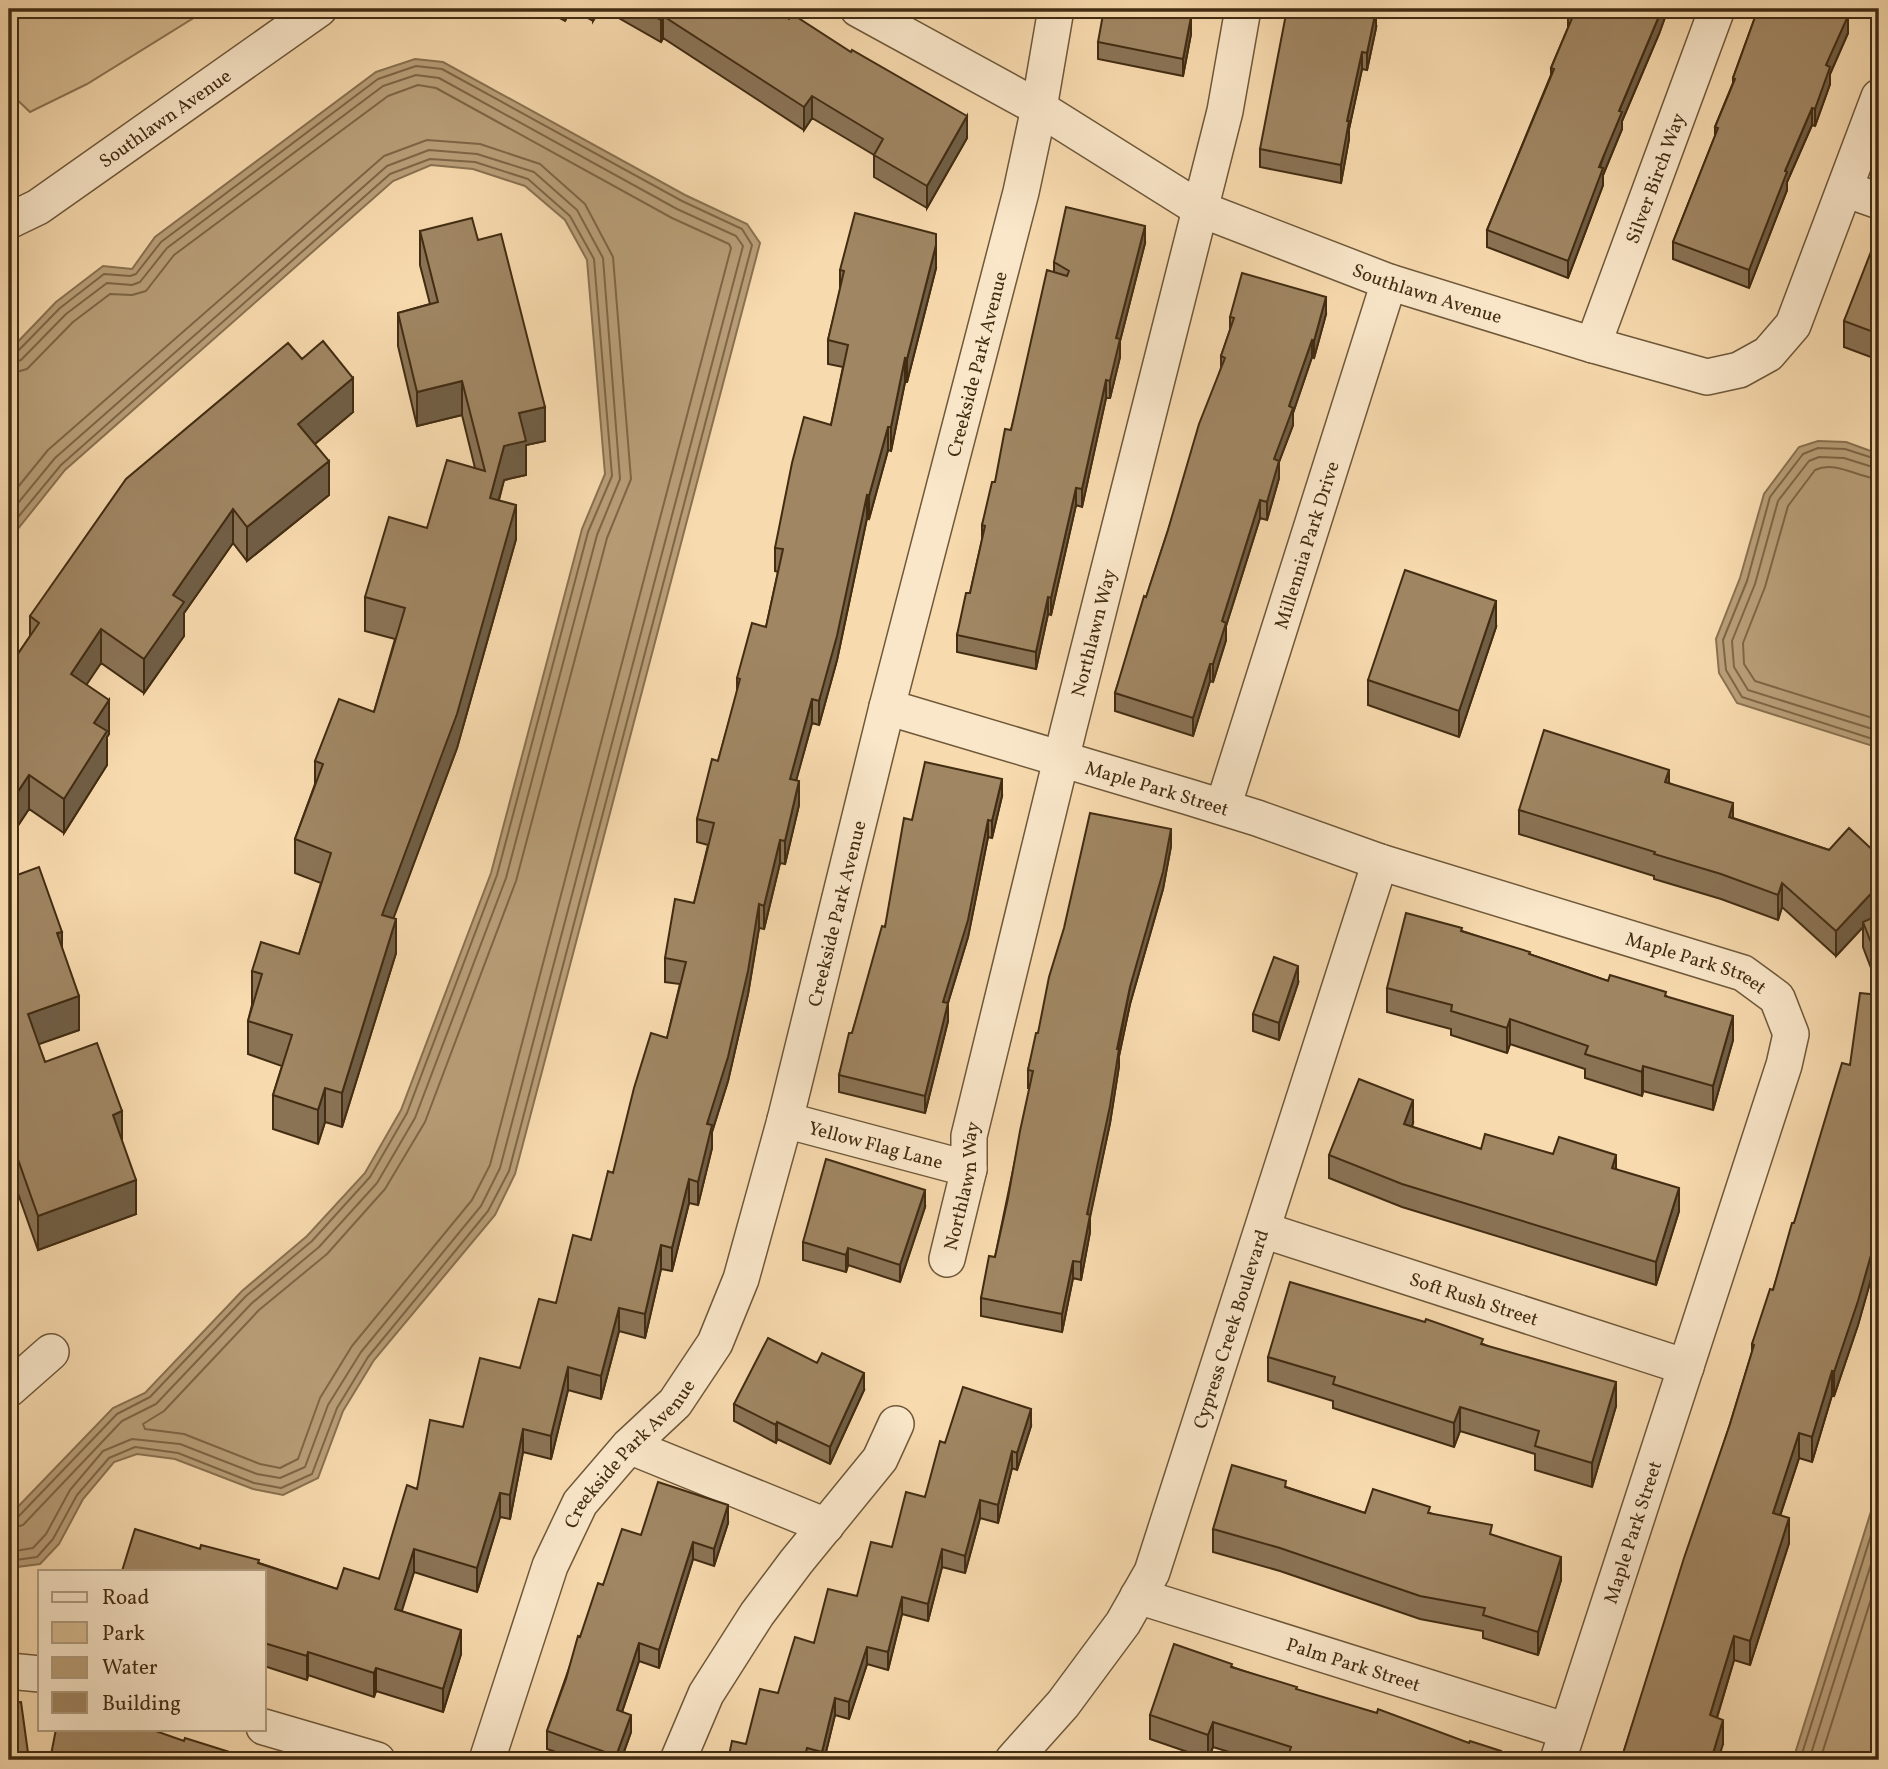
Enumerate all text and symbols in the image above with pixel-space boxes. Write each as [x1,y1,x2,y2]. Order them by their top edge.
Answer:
street label: Southlawn Avenue [94,64,237,175]
street label: Silver Birch Way [1620,110,1693,248]
street label: Southlawn Avenue [1348,258,1505,331]
street label: Creekside Park Avenue [942,269,1015,460]
street label: Millennia Park Drive [1269,458,1347,633]
street label: Northlawn Way [1066,566,1124,700]
street label: Maple Park Street [1082,756,1232,824]
street label: Creekside Park Avenue [802,818,874,1010]
street label: Maple Park Street [1622,927,1771,1001]
street label: Yellow Flag Lane [805,1116,946,1176]
street label: Northlawn Way [939,1119,987,1253]
street label: Cypress Creek Boulevard [1188,1226,1276,1432]
street label: Soft Rush Street [1406,1267,1542,1333]
street label: Creekside Park Avenue [559,1375,702,1533]
street label: Maple Park Street [1599,1458,1669,1607]
legend [38,1570,266,1730]
text: Road [102,1584,149,1613]
text: Park [102,1620,145,1649]
street label: Palm Park Street [1283,1632,1424,1699]
text: Water [102,1654,158,1683]
text: Building [102,1690,181,1719]

